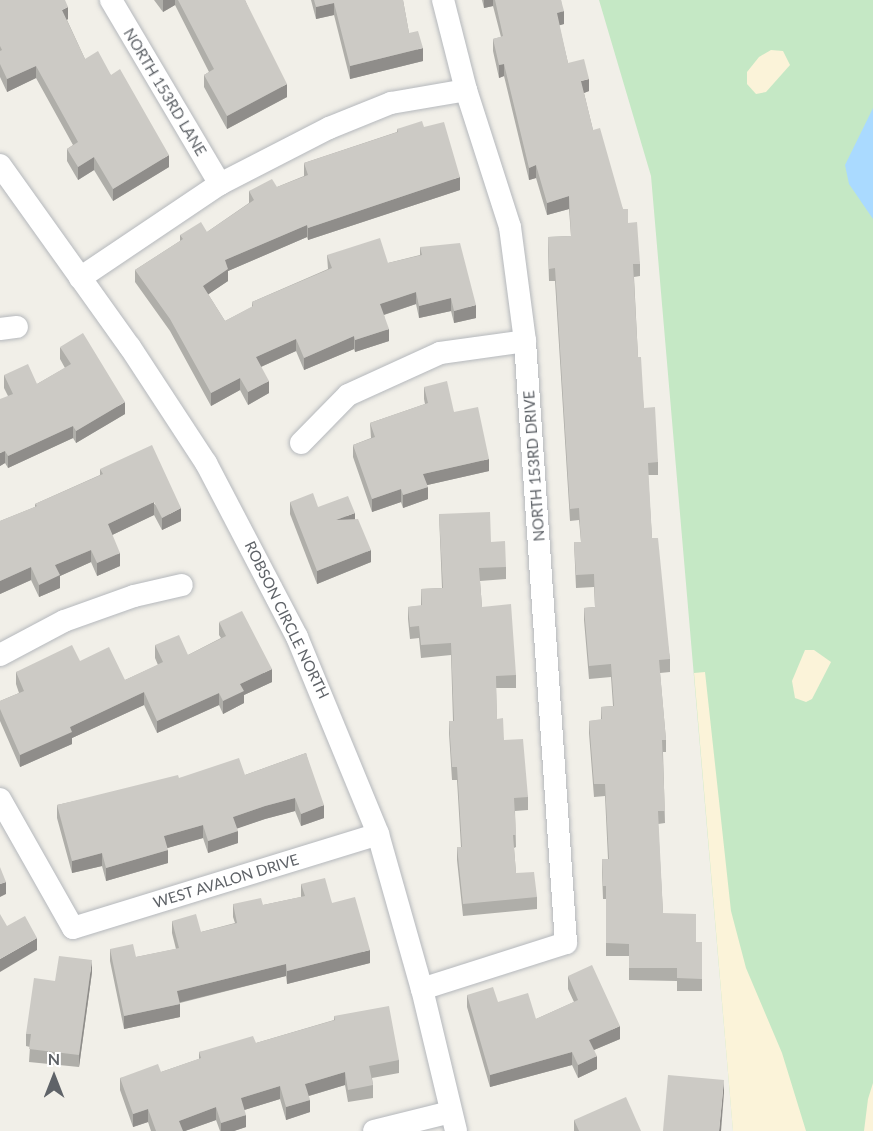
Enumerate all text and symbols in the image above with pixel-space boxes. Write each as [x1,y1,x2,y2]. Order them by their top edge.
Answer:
street label: NORTH 153RD LANE [120,25,210,159]
street label: NORTH 153RD DRIVE [520,390,548,542]
street label: ROBSON CIRCLE NORTH [241,538,333,702]
street label: WEST AVALON DRIVE [151,850,301,912]
north arrow [24,1047,84,1107]
text: N [48,1049,60,1068]

